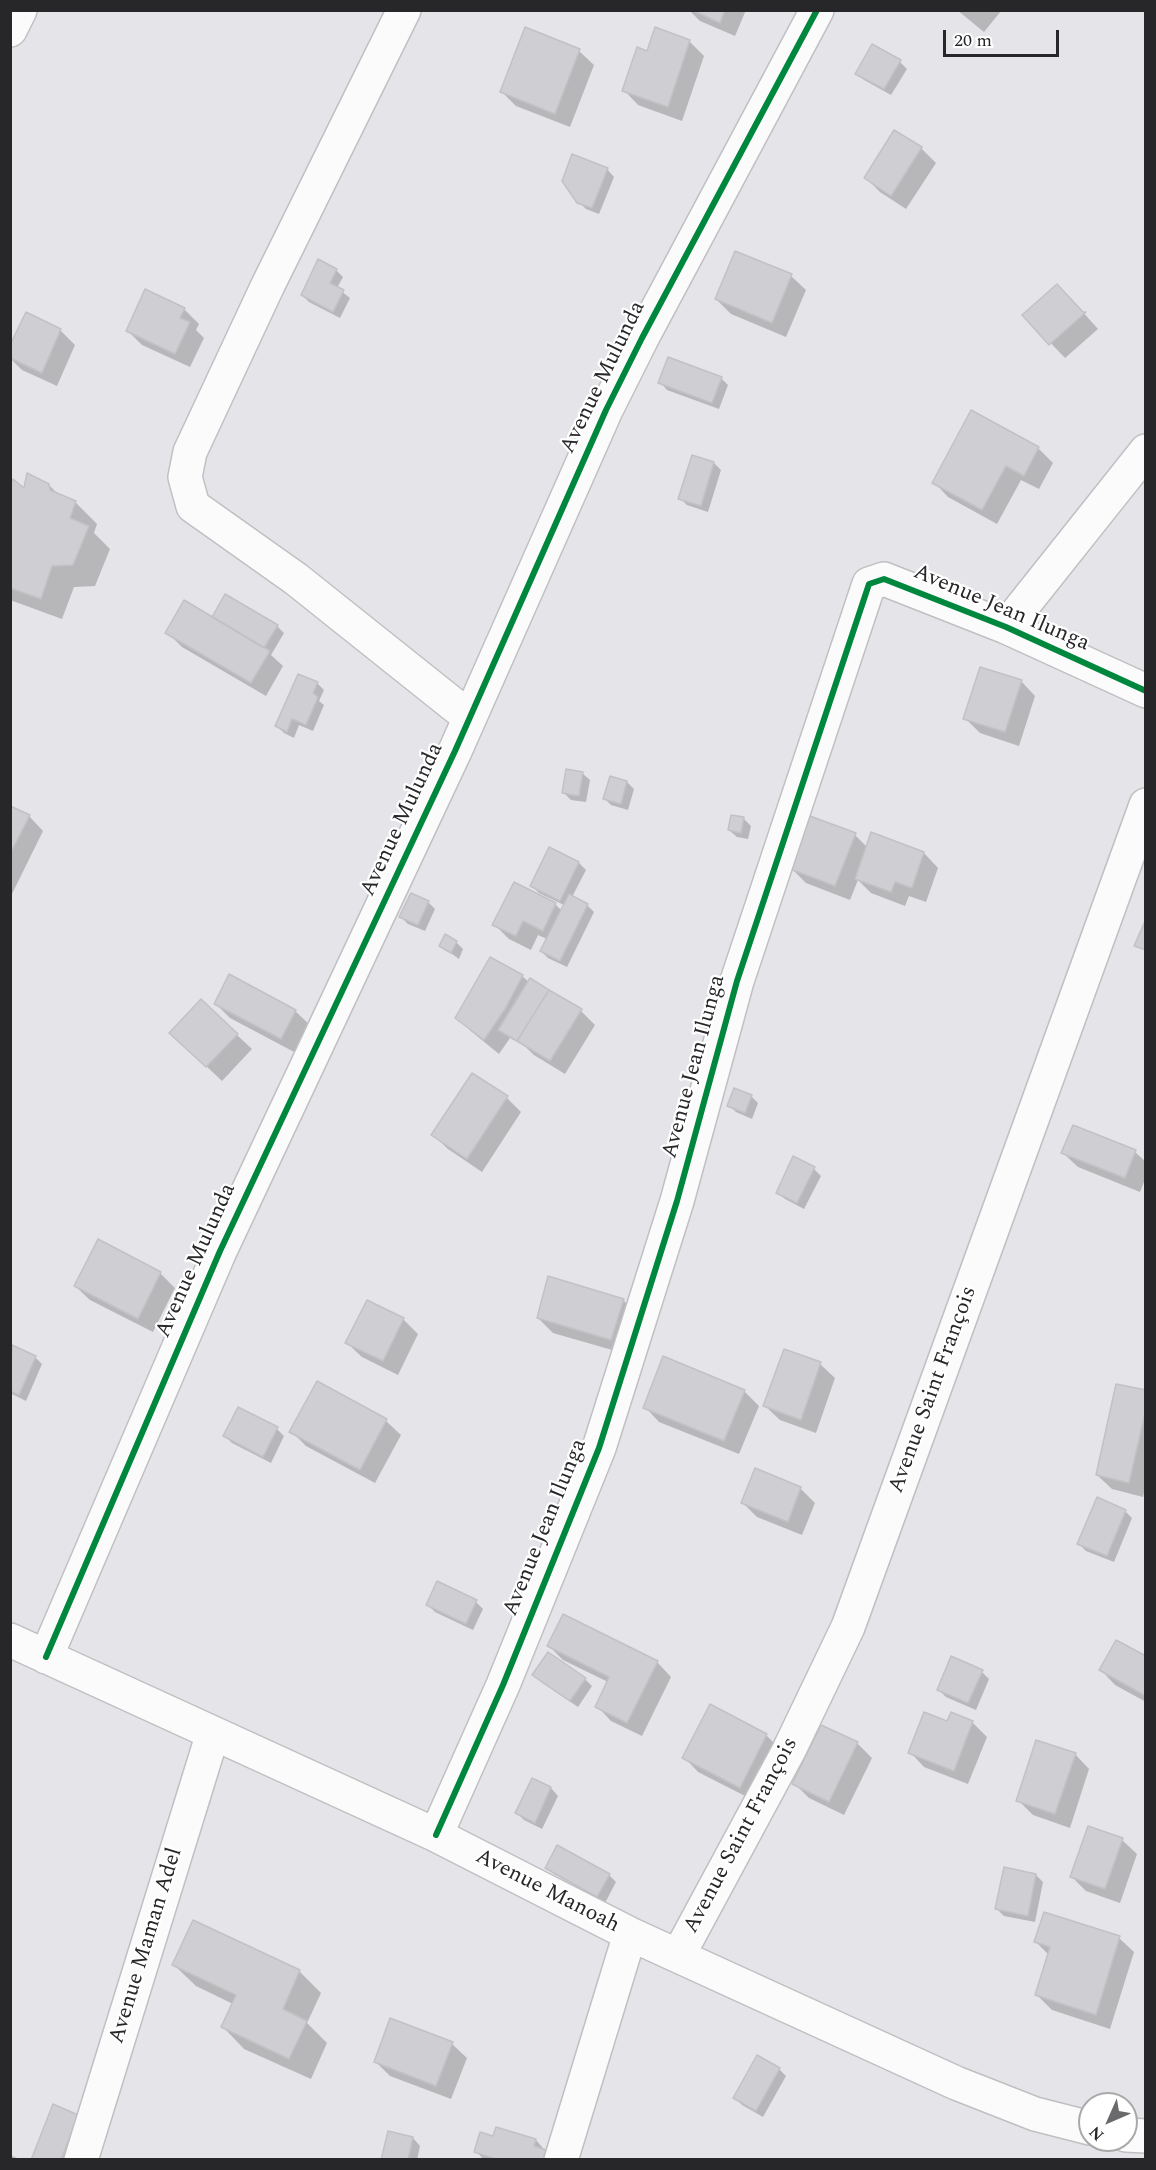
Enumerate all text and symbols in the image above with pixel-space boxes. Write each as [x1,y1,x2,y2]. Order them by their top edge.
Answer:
scale bar [946,18,1062,56]
text: 20 m [954,27,992,54]
street label: Avenue Mulunda [556,298,652,458]
street label: Avenue Jean Ilunga [909,560,1093,658]
street label: Avenue Mulunda [356,739,450,901]
street label: Avenue Jean Ilunga [658,972,732,1162]
street label: Avenue Mulunda [151,1180,243,1342]
street label: Avenue Saint François [884,1283,984,1497]
street label: Avenue Jean Ilunga [498,1436,594,1620]
street label: Avenue Saint François [679,1733,805,1939]
street label: Avenue Manoah [471,1844,623,1940]
street label: Avenue Maman Adel [105,1845,189,2047]
north arrow [1078,2092,1138,2152]
text: N [1084,2120,1110,2146]

